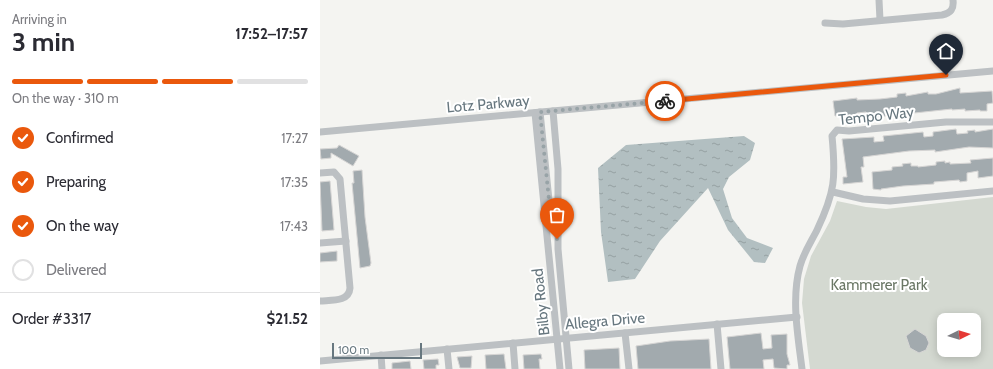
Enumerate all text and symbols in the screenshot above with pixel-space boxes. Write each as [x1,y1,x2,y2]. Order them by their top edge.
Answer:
text: Arriving in [12,11,67,27]
text: 17:52–17:57 [235,25,308,43]
text: 3 min [12,26,75,58]
pin [929,34,963,75]
icon: home [935,40,957,62]
courier [645,81,685,121]
text: On the way · 310 m [12,90,119,106]
icon: bike [654,90,676,112]
street label: Lotz Parkway [446,91,531,117]
street label: Tempo Way [837,103,915,129]
icon: check [12,127,34,149]
text: Confirmed [46,129,114,147]
text: 17:27 [281,130,308,146]
icon: check [12,171,34,193]
text: Preparing [46,173,106,191]
text: 17:35 [280,174,308,190]
pin [540,198,574,239]
icon: bag [546,204,568,226]
icon: check [12,215,34,237]
text: On the way [46,217,119,235]
text: 17:43 [280,218,308,234]
text: Delivered [46,261,107,279]
street label: Bilby Road [529,268,553,336]
park label: Kammerer Park [830,276,928,294]
street label: Allegra Drive [564,309,646,333]
text: Order #3317 [12,310,91,328]
text: $21.52 [267,310,308,328]
north arrow [937,313,981,357]
map controls [937,313,981,357]
scale bar [332,341,422,360]
text: 100 m [338,343,369,357]

